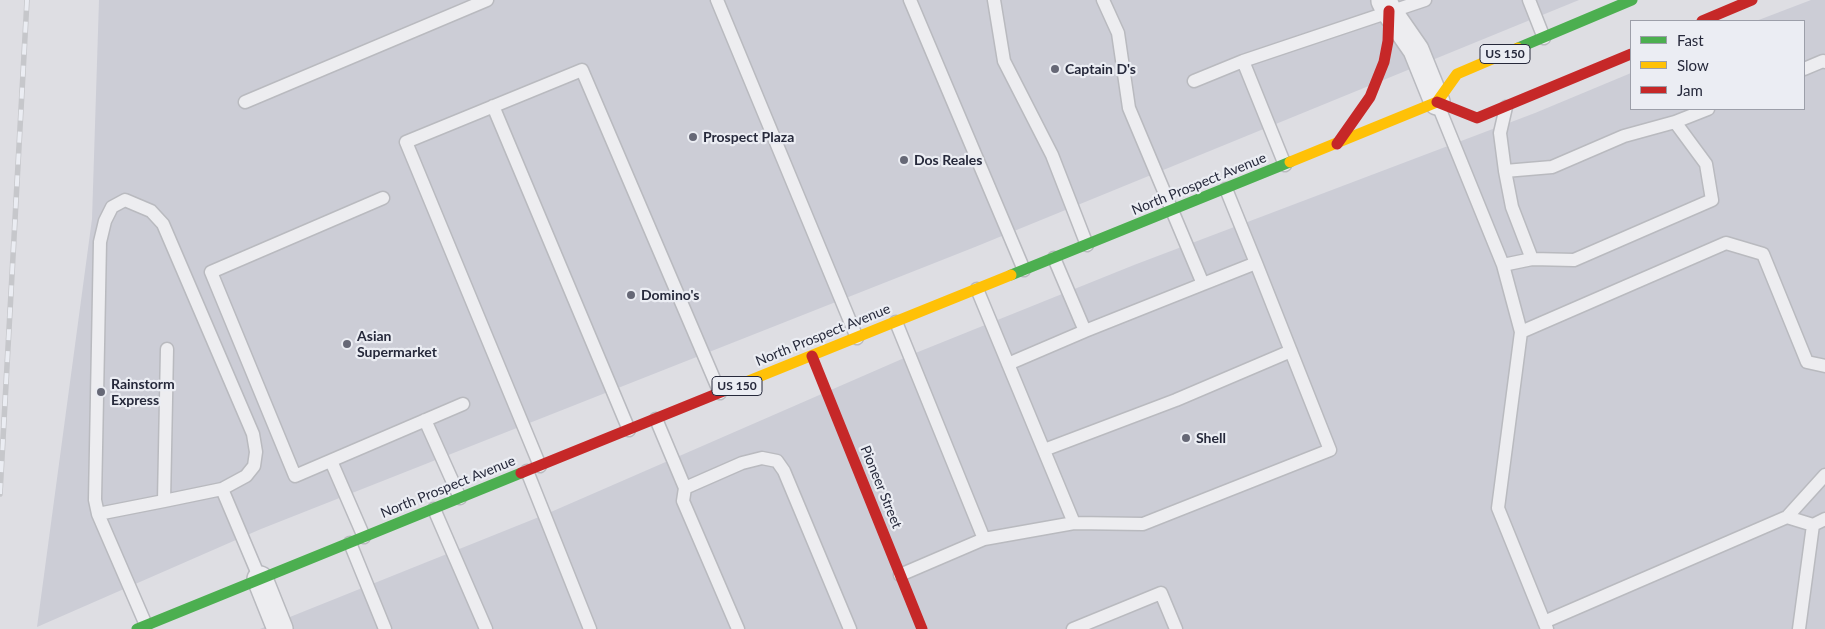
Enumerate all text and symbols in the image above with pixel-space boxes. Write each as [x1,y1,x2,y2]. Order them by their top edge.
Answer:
legend [1630,20,1805,110]
text: Fast [1677,31,1704,49]
road number: US 150 [1480,44,1530,64]
text: Slow [1677,56,1709,74]
place label: Captain D's [1065,61,1136,77]
marker: Captain D's [1049,63,1061,75]
text: Jam [1677,81,1703,99]
place label: Prospect Plaza [703,129,794,145]
marker: Prospect Plaza [687,131,699,143]
street label: North Prospect Avenue [1129,149,1269,219]
place label: Dos Reales [914,152,982,168]
marker: Dos Reales [898,154,910,166]
place label: Domino's [641,287,699,303]
marker: Domino's [625,289,637,301]
street label: North Prospect Avenue [753,300,893,370]
place label: Asian Supermarket [357,328,437,361]
marker: Asian Supermarket [341,338,353,350]
place label: Rainstorm Express [111,376,175,408]
road number: US 150 [712,376,762,396]
marker: Rainstorm Express [95,386,107,398]
place label: Shell [1196,430,1226,446]
marker: Shell [1180,432,1192,444]
street label: Pioneer Street [857,443,905,531]
street label: North Prospect Avenue [378,452,518,522]

